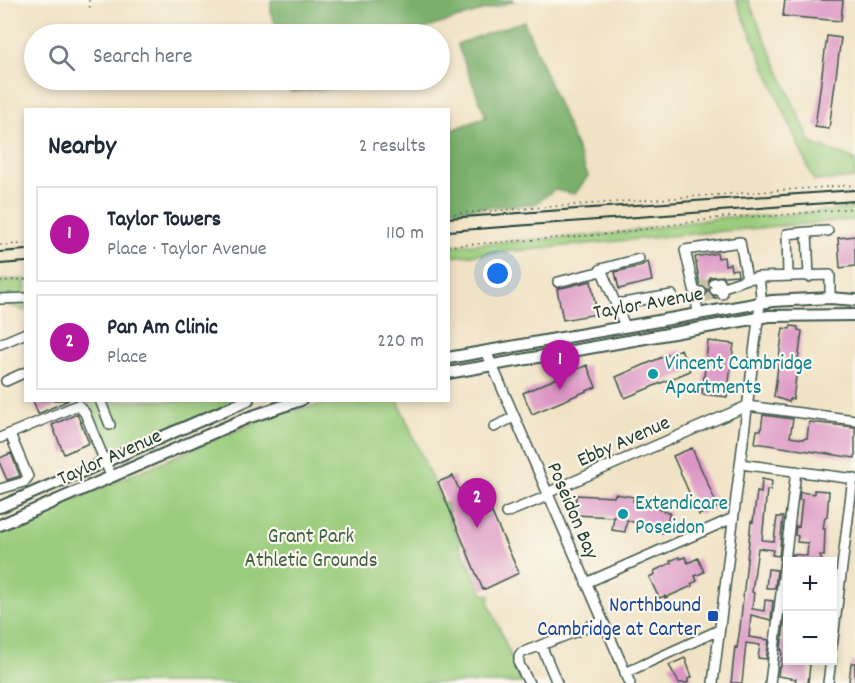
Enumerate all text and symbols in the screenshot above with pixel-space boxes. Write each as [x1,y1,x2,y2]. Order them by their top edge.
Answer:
search box [24,24,450,90]
icon: search [45,41,78,74]
text: Search here [93,42,192,73]
text: Nearby [48,129,116,166]
text: 2 results [359,133,426,161]
text: Taylor Towers [107,205,221,236]
text: 1 [67,220,72,248]
text: 110 m [386,220,424,248]
text: Place · Taylor Avenue [107,236,267,264]
your location [483,259,512,288]
street label: Taylor Avenue [591,281,706,329]
text: Pan Am Clinic [107,313,218,344]
text: 2 [65,328,74,356]
text: 220 m [377,328,424,356]
pin: 1 [540,340,580,390]
text: Place [107,344,147,372]
place label: Vincent Cambridge Apartments [665,350,812,404]
marker: Vincent Cambridge Apartments [646,367,660,381]
street label: Ebby Avenue [573,409,675,476]
street label: Taylor Avenue [53,422,167,495]
street label: Poseidon Bay [537,458,605,565]
pin: 2 [458,478,496,528]
place label: Extendicare Poseidon [635,490,728,544]
marker: Extendicare Poseidon [616,507,630,521]
park label: Grant Park Athletic Grounds [244,523,378,577]
map controls [783,557,837,665]
button: + [783,557,837,611]
place label: Northbound Cambridge at Carter [537,592,701,646]
marker: Northbound Cambridge at Carter [706,609,720,623]
button: − [783,611,837,665]

